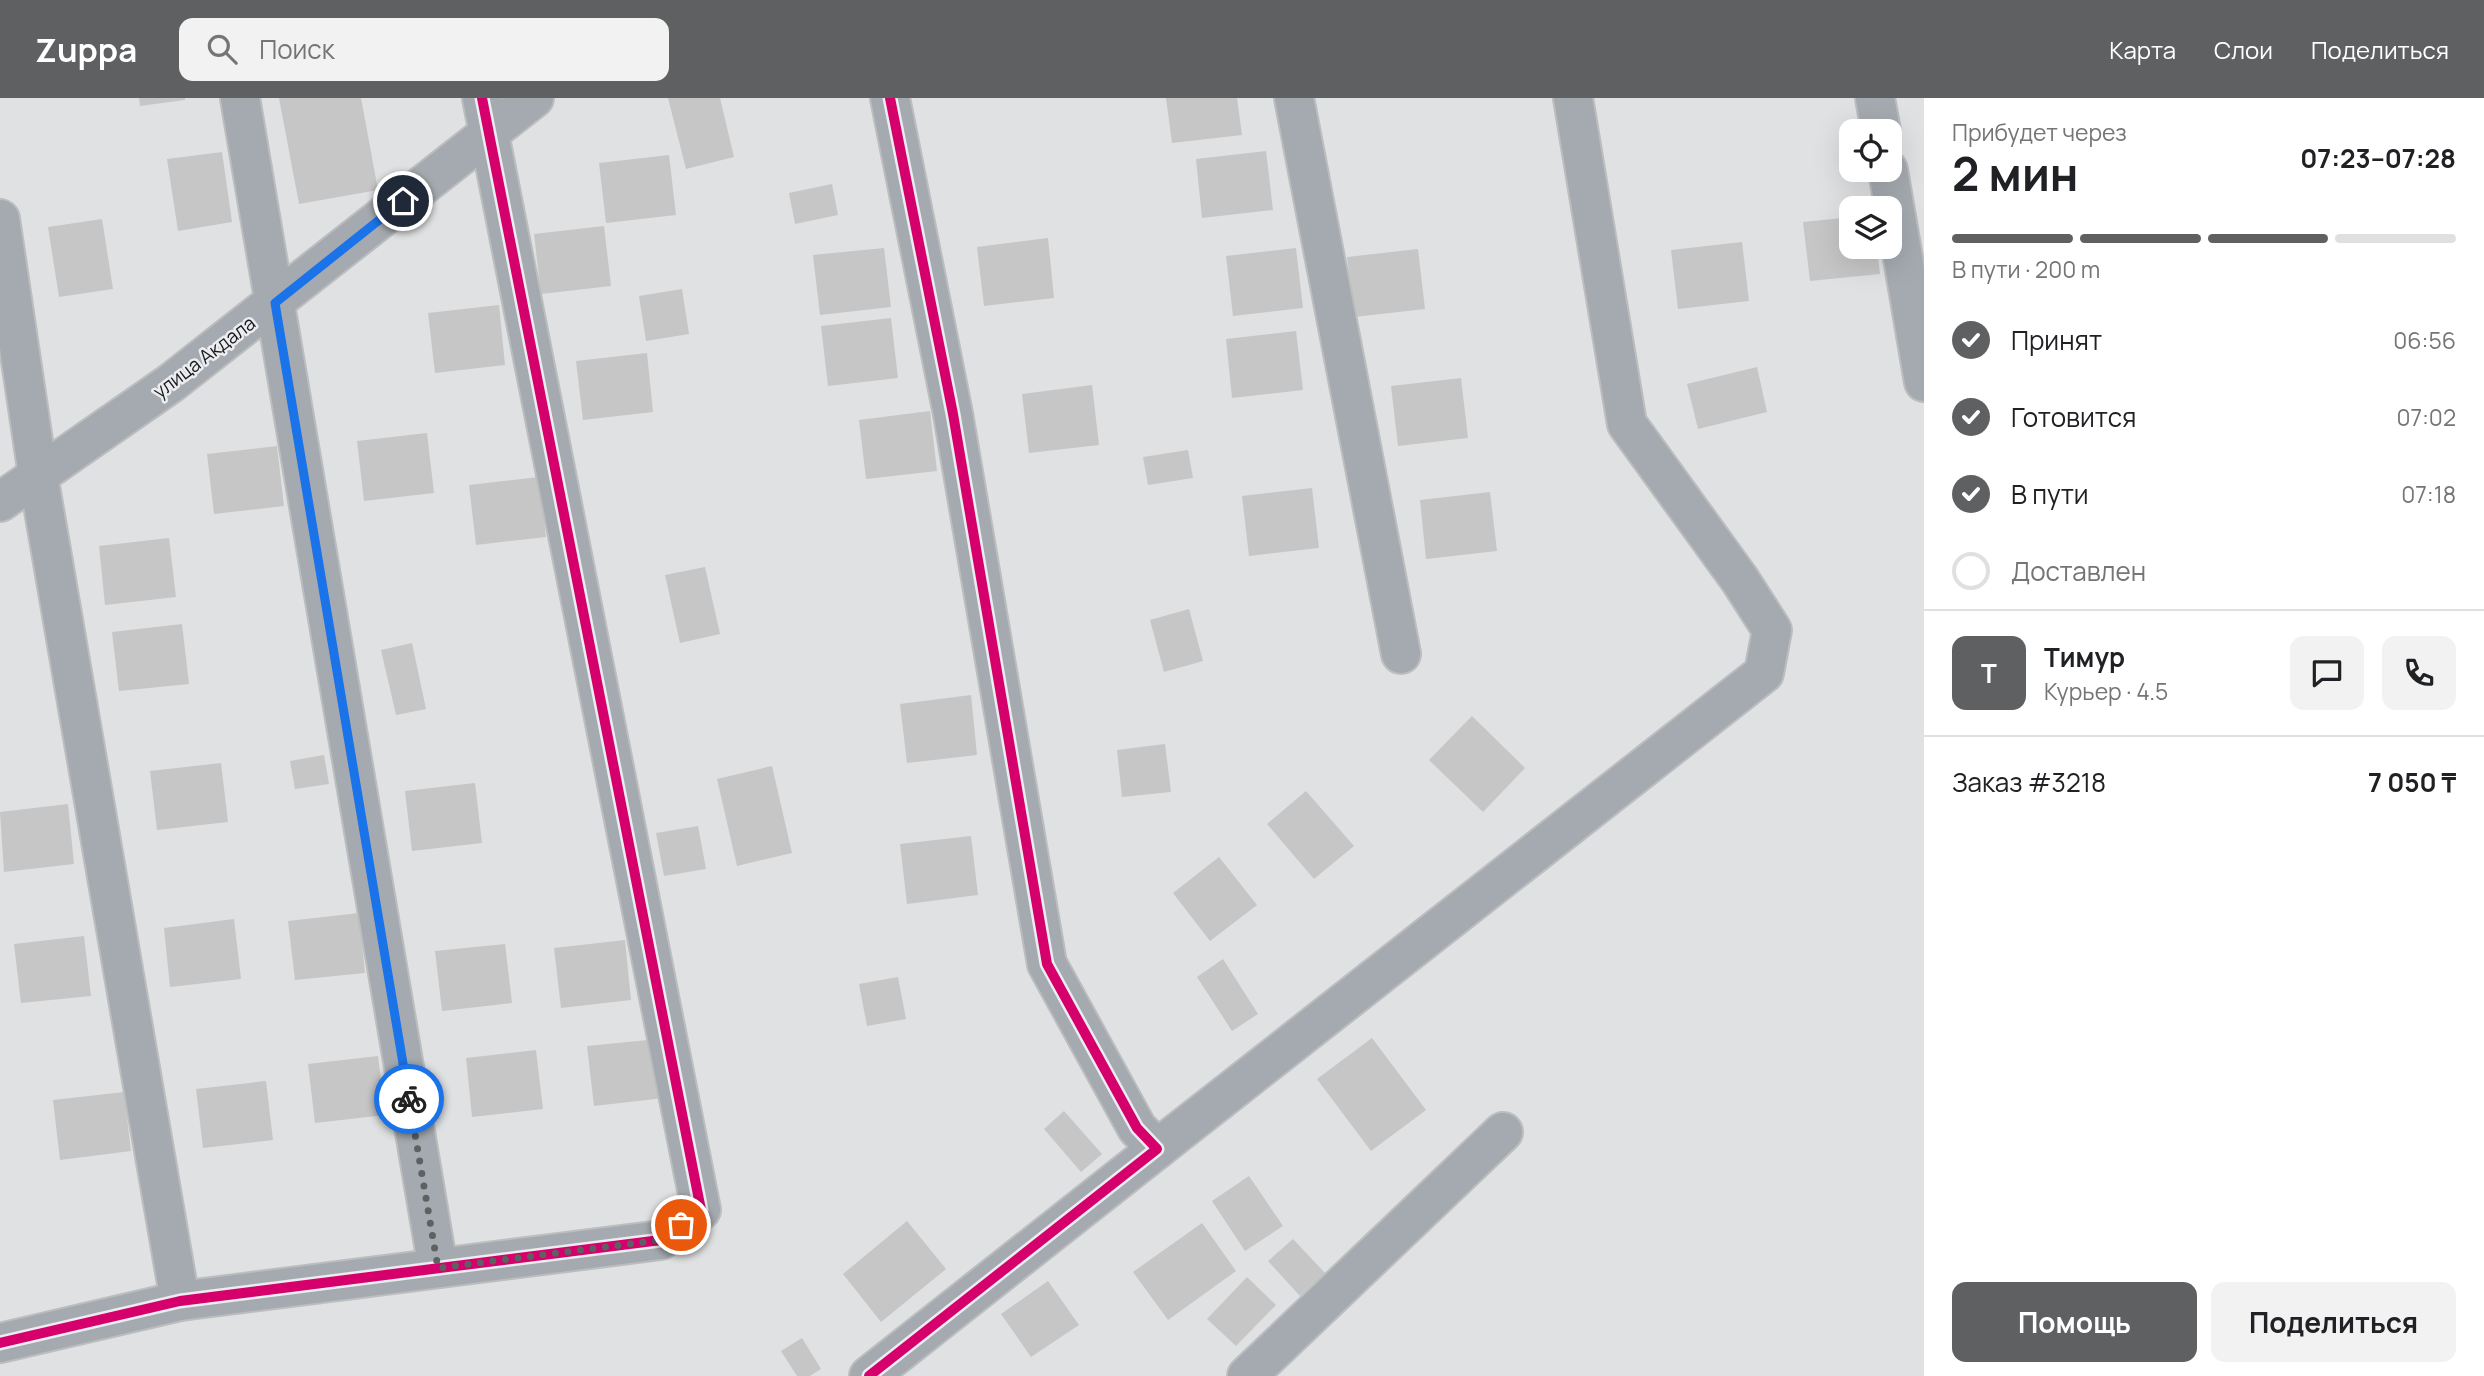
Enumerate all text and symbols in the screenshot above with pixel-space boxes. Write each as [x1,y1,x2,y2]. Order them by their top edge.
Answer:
search box [179,18,669,81]
text: Zuppa [35,27,137,72]
icon: search [203,30,241,68]
text: Поиск [259,31,335,67]
text: Карта [2109,33,2176,66]
text: Слои [2214,33,2273,66]
text: Поделиться [2311,33,2449,66]
text: Прибудет через [1952,116,2127,148]
map controls [1839,119,1902,259]
button: locate [1839,119,1902,182]
text: 07:23–07:28 [2300,140,2456,176]
text: 2 мин [1952,142,2079,205]
pin [373,171,433,231]
icon: home [384,182,422,220]
button: layers [1839,196,1902,259]
text: В пути · 200 m [1952,253,2100,285]
street label: улица Акдала [147,310,261,404]
icon: check [1952,321,1990,359]
text: Принят [2011,322,2102,358]
text: 06:56 [2393,324,2456,356]
icon: check [1952,398,1990,436]
text: Готовится [2011,399,2136,435]
text: 07:02 [2396,401,2456,433]
icon: check [1952,475,1990,513]
text: В пути [2011,476,2089,512]
text: 07:18 [2401,478,2456,510]
text: Доставлен [2011,553,2146,589]
button: chat [2290,636,2364,710]
button: phone [2382,636,2456,710]
text: Тимур [2044,639,2125,675]
text: Т [1981,655,1997,691]
text: Курьер · 4.5 [2044,675,2168,707]
text: Заказ #3218 [1952,764,2106,800]
text: 7 050 ₸ [2368,764,2456,800]
courier [374,1064,444,1134]
icon: bike [390,1080,428,1118]
pin [651,1195,711,1255]
icon: bag [662,1206,700,1244]
button: Помощь [1952,1282,2197,1362]
button: Поделиться [2211,1282,2456,1362]

